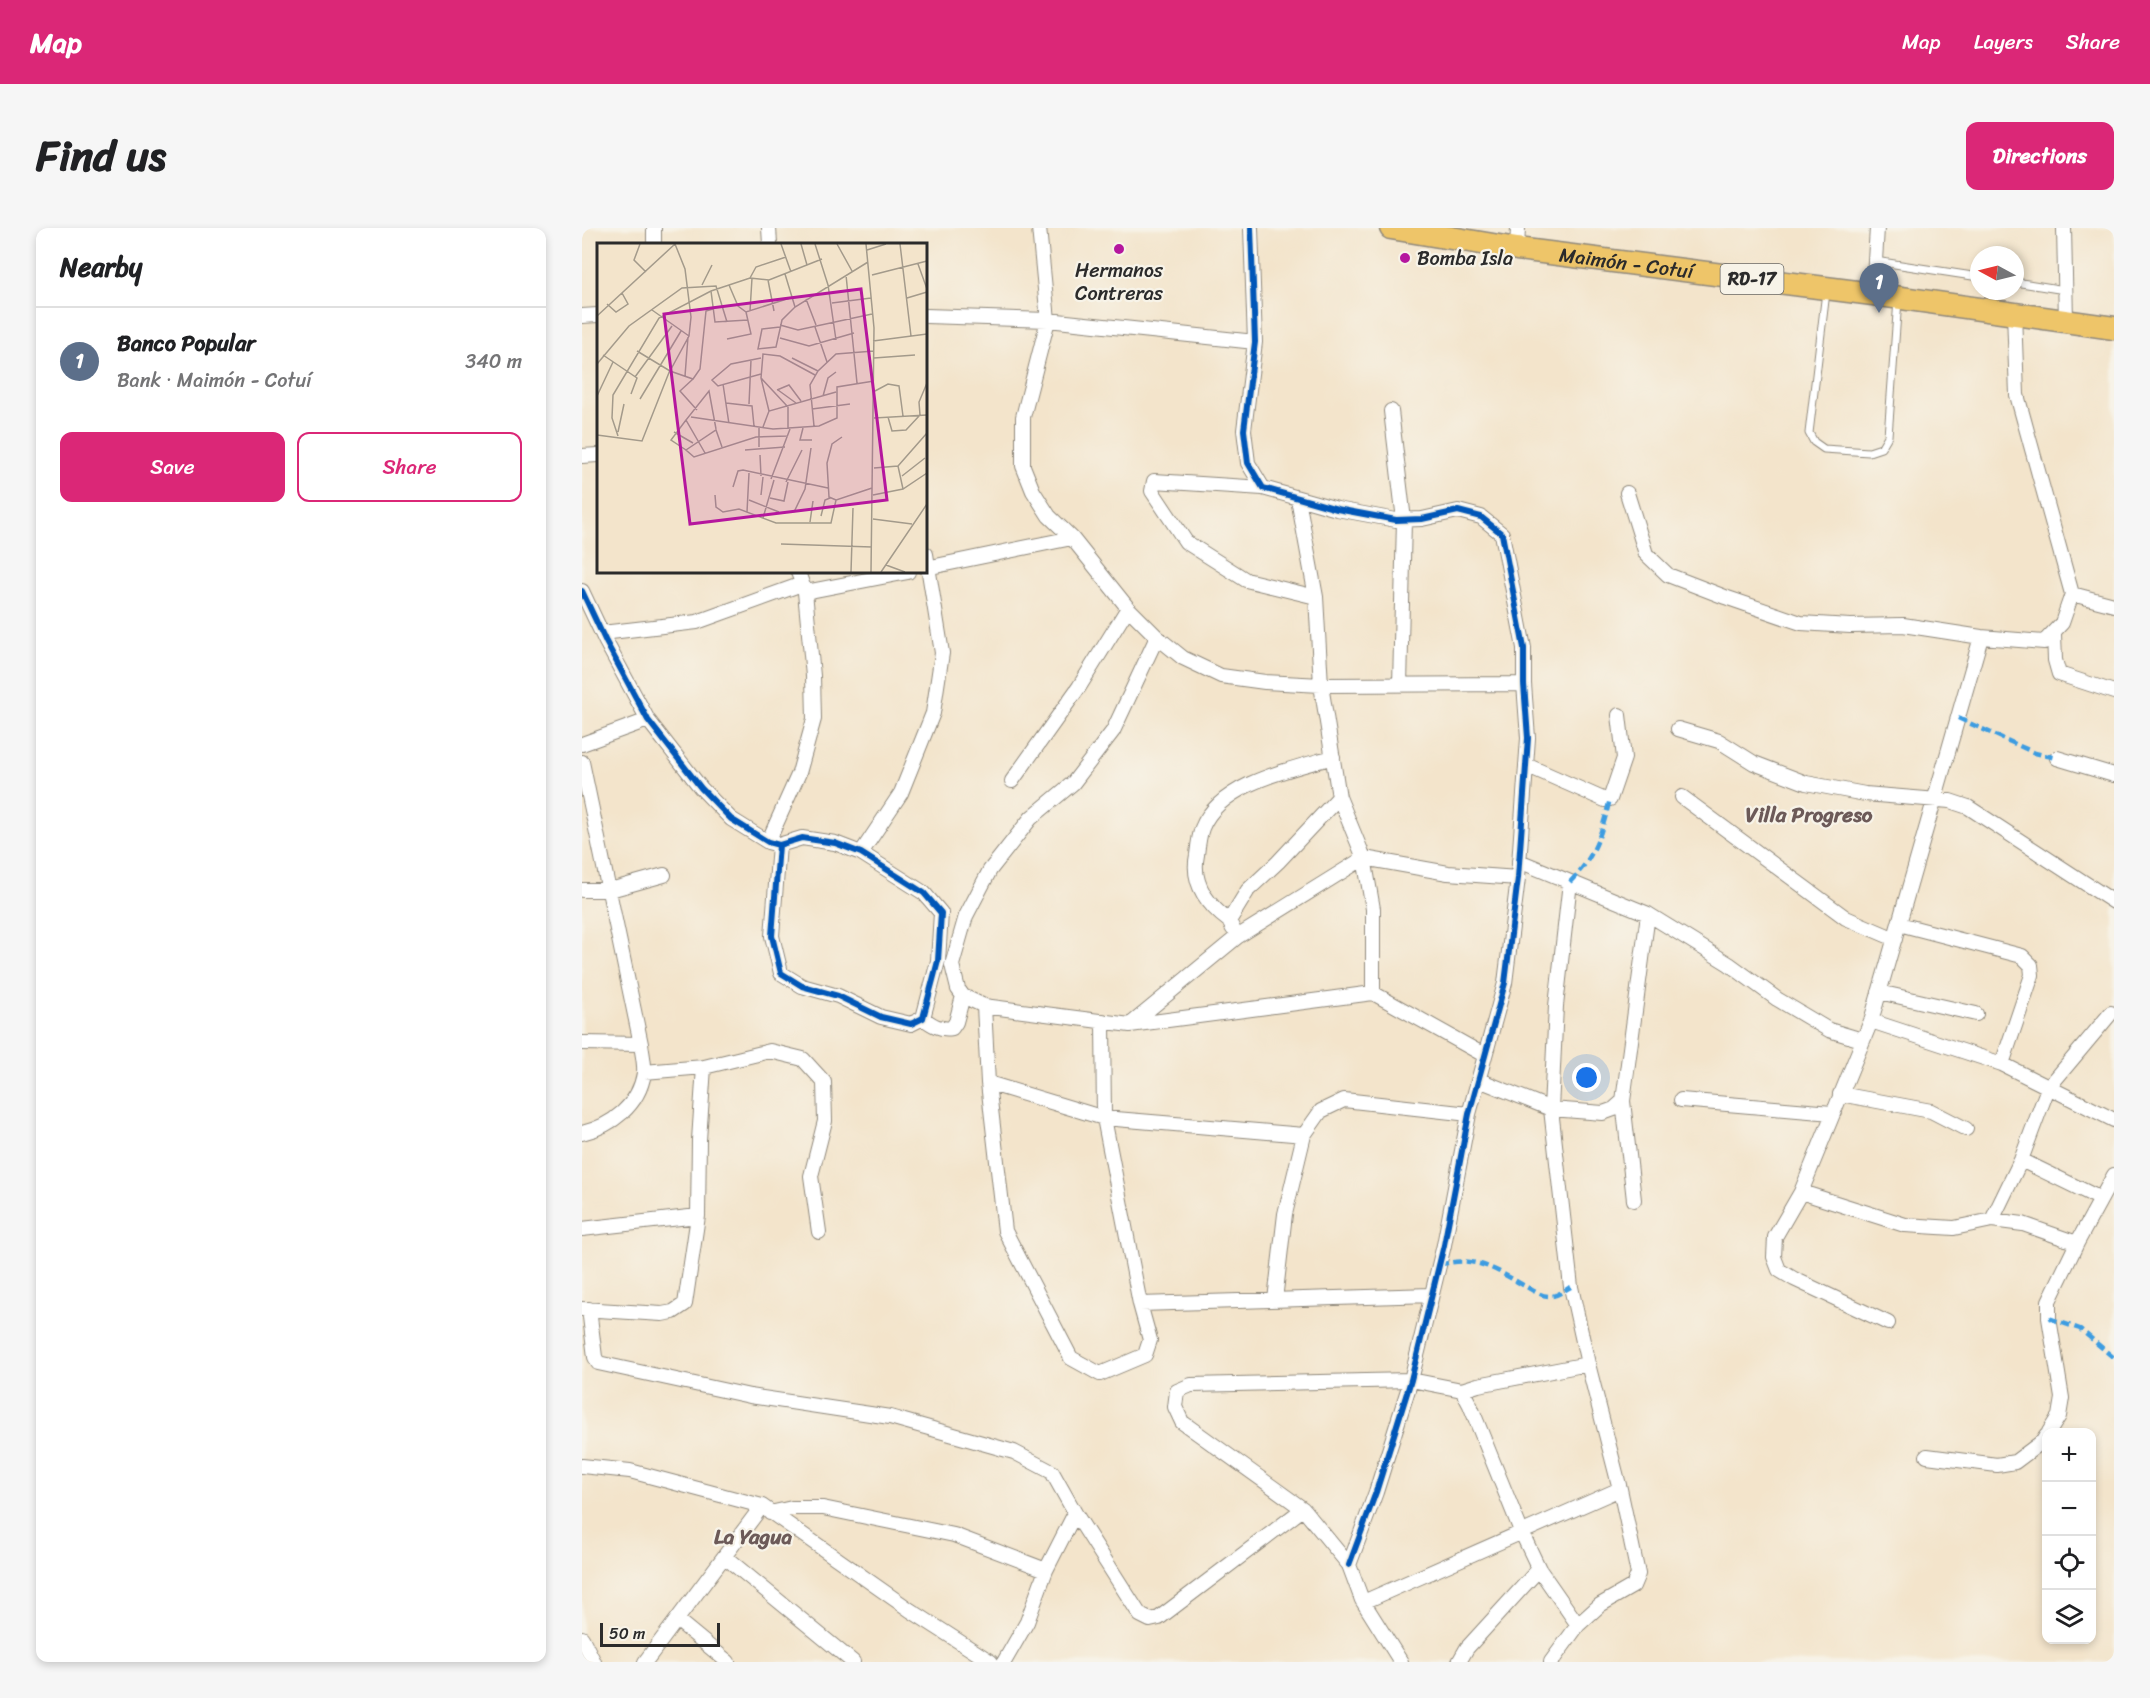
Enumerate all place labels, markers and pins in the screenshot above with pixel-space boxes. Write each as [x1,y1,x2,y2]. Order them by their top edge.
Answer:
place label: Bomba Isla [1417,241,1513,276]
marker: Hermanos Contreras [1112,242,1126,256]
marker: Bomba Isla [1398,251,1412,265]
place label: Hermanos Contreras [1075,253,1164,311]
pin: 1 [1860,264,1898,313]

